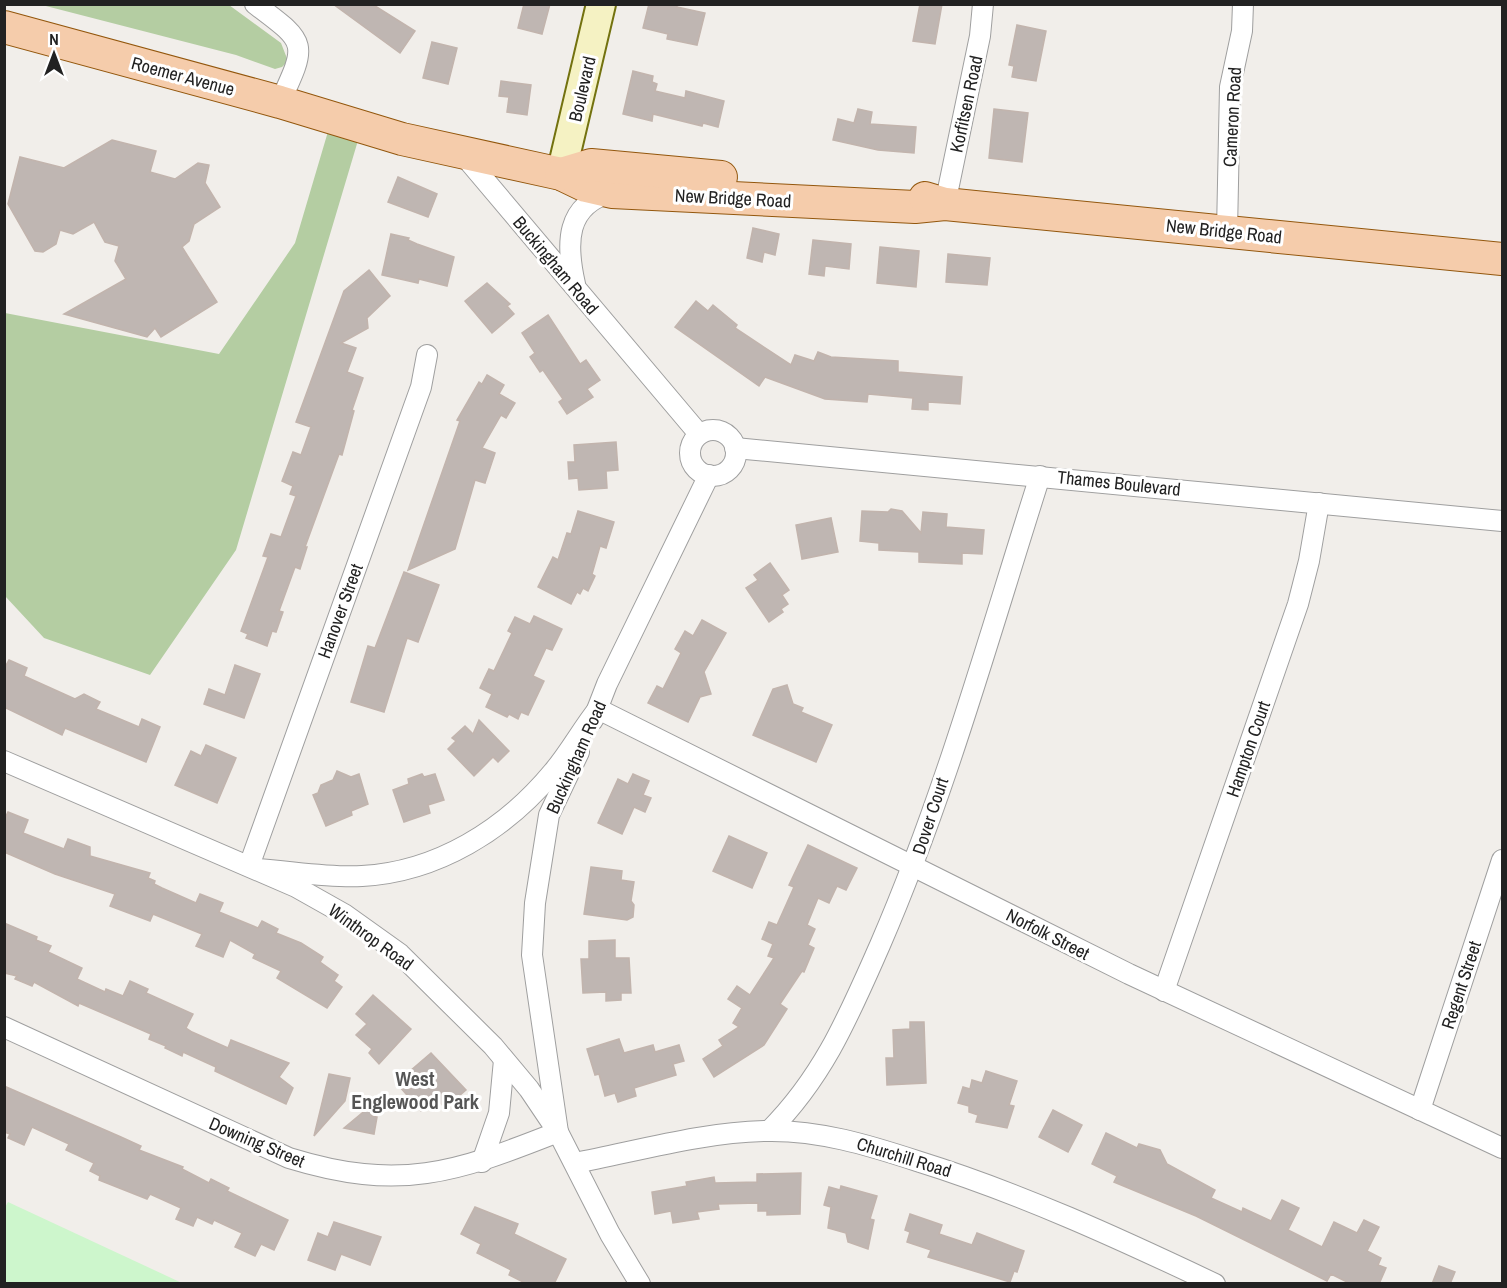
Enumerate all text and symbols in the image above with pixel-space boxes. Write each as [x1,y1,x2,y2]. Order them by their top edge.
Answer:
north arrow [24,24,84,84]
text: N [49,28,59,50]
street label: Roemer Avenue [129,50,237,102]
street label: Korfitsen Road [944,53,988,155]
street label: Boulevard [562,54,602,124]
street label: Cameron Road [1217,66,1247,168]
street label: New Bridge Road [674,182,792,214]
street label: Buckingham Road [507,210,605,320]
street label: New Bridge Road [1165,212,1283,250]
street label: Thames Boulevard [1056,464,1182,502]
street label: Hanover Street [311,560,369,662]
street label: Buckingham Road [540,696,612,818]
street label: Hampton Court [1220,698,1276,800]
street label: Dover Court [906,774,954,858]
street label: Winthrop Road [323,898,419,976]
street label: Norfolk Street [1002,902,1094,966]
street label: Regent Street [1435,938,1487,1032]
district label: West Englewood Park [351,1065,480,1115]
street label: Downing Street [205,1111,309,1173]
street label: Churchill Road [854,1131,954,1183]

